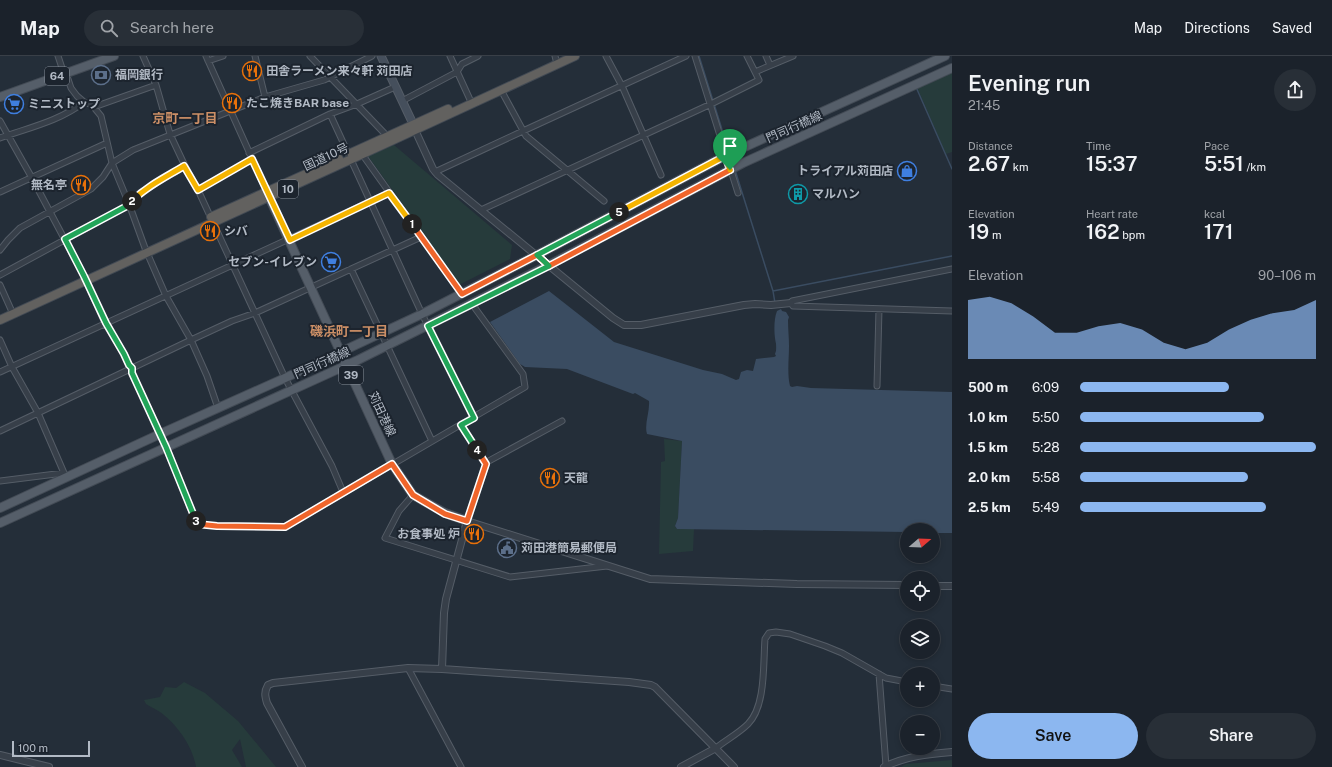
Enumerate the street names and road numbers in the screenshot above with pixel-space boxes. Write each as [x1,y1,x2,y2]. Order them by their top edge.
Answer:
road number: 64 [45,67,69,85]
street label: 門司行橋線 [764,108,824,146]
street label: 国道10号 [301,140,351,174]
road number: 10 [278,180,298,198]
street label: 門司行橋線 [292,344,352,382]
road number: 39 [339,366,363,384]
street label: 苅田港線 [366,389,398,439]

